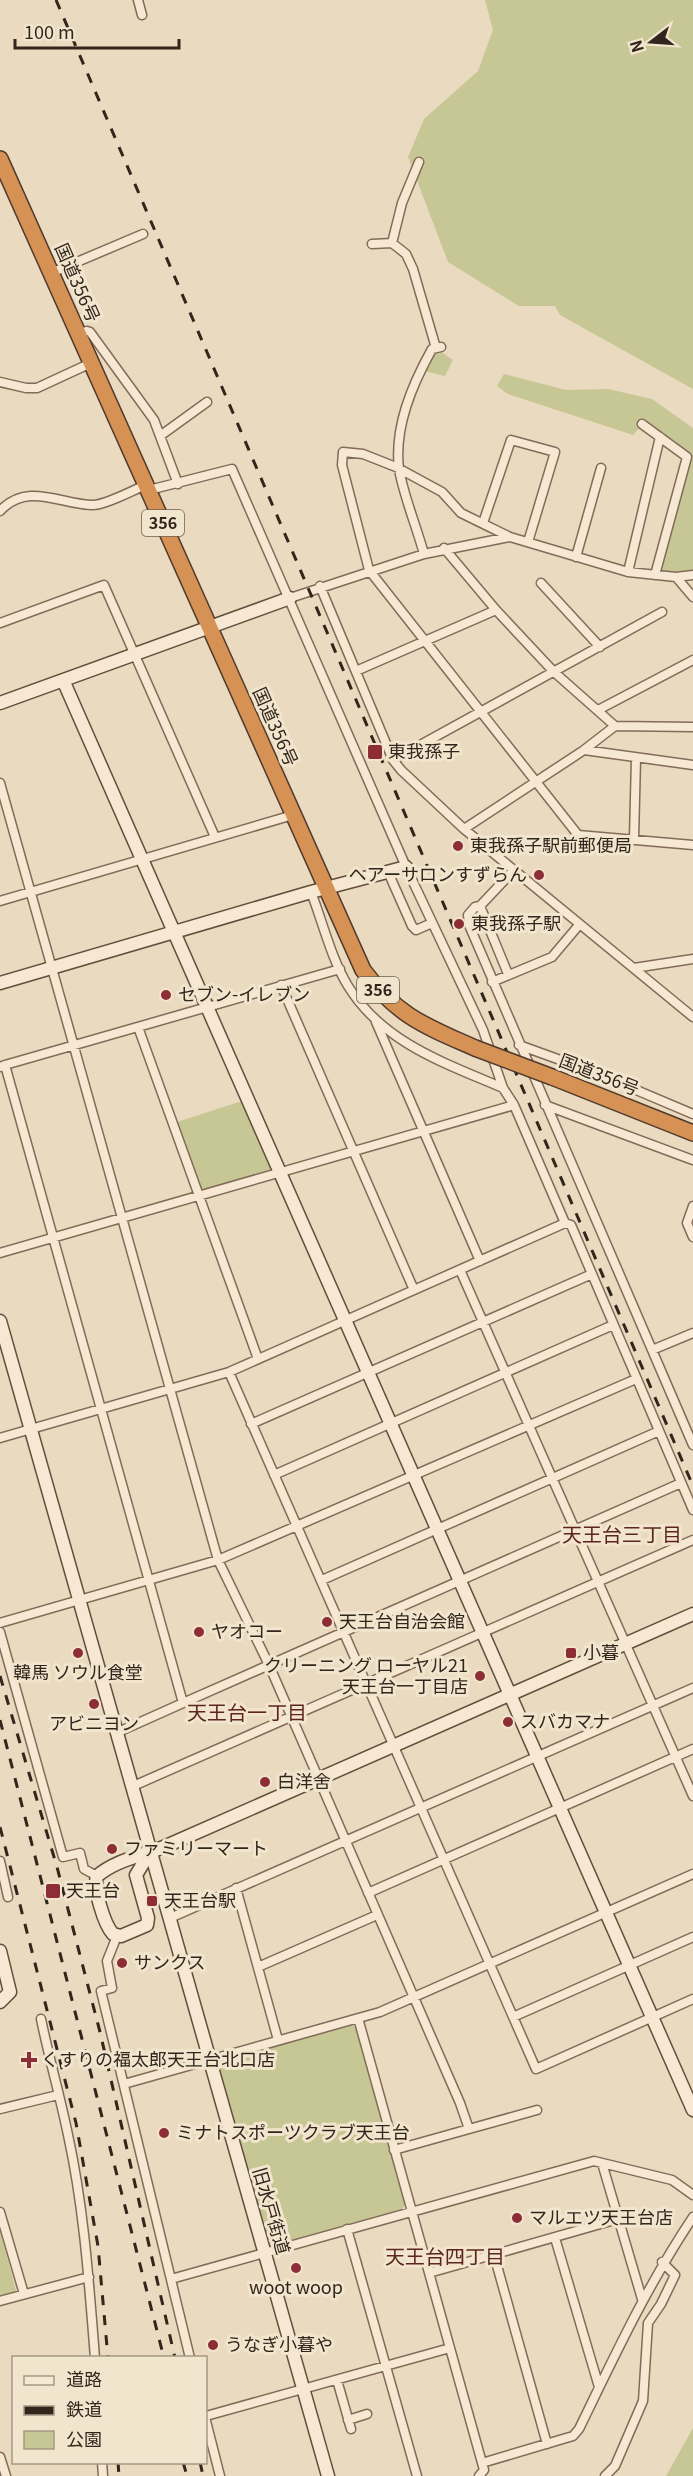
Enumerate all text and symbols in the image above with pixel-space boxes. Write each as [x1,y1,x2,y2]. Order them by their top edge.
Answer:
scale bar [15,12,178,50]
north arrow [621,12,681,72]
text: 100 m [24,18,75,44]
text: N [622,37,649,56]
street label: 国道356号 [50,239,108,326]
road number: 356 [142,510,184,536]
street label: 国道356号 [248,683,306,770]
place label: 東我孫子 [388,737,460,763]
marker: 東我孫子 [366,743,384,761]
place label: 東我孫子駅前郵便局 [470,831,632,857]
marker: 東我孫子駅前郵便局 [451,839,465,853]
place label: ヘアーサロンすずらん [348,860,527,886]
marker: ヘアーサロンすずらん [532,868,546,882]
place label: 東我孫子駅 [471,909,561,935]
marker: 東我孫子駅 [452,917,466,931]
road number: 356 [357,977,399,1003]
place label: セブン-イレブン [178,980,310,1006]
marker: セブン-イレブン [159,988,173,1002]
street label: 国道356号 [556,1046,644,1100]
district label: 天王台三丁目 [562,1519,682,1548]
place label: 天王台自治会館 [339,1607,465,1633]
marker: 天王台自治会館 [320,1615,334,1629]
place label: ヤオコー [211,1617,283,1643]
marker: ヤオコー [192,1625,206,1639]
place label: 小暮 [583,1638,619,1664]
marker: 韓馬 ソウル食堂 [71,1646,85,1660]
marker: 小暮 [564,1646,578,1660]
place label: クリーニング ローヤル21 天王台一丁目店 [264,1651,468,1698]
place label: 韓馬 ソウル食堂 [13,1658,143,1684]
marker: クリーニング ローヤル21 天王台一丁目店 [473,1669,487,1683]
marker: アビニヨン [87,1697,101,1711]
district label: 天王台一丁目 [187,1697,307,1726]
place label: スバカマナ [520,1707,610,1733]
place label: アビニヨン [49,1709,139,1735]
marker: スバカマナ [501,1715,515,1729]
place label: 白洋舍 [277,1767,331,1793]
marker: 白洋舍 [258,1775,272,1789]
place label: ファミリーマート [124,1834,268,1860]
marker: ファミリーマート [105,1842,119,1856]
place label: 天王台 [66,1876,120,1902]
marker: 天王台 [44,1882,62,1900]
place label: 天王台駅 [164,1886,236,1912]
marker: 天王台駅 [145,1894,159,1908]
place label: サンクス [134,1948,205,1974]
marker: サンクス [115,1956,129,1970]
place label: くすりの福太郎天王台北口店 [41,2045,275,2071]
marker: くすりの福太郎天王台北口店 [22,2053,36,2067]
place label: ミナトスポーツクラブ天王台 [176,2118,410,2144]
marker: ミナトスポーツクラブ天王台 [157,2126,171,2140]
street label: 旧水戸街道 [248,2164,298,2257]
place label: マルエツ天王台店 [529,2203,673,2229]
marker: マルエツ天王台店 [510,2211,524,2225]
district label: 天王台四丁目 [385,2241,505,2270]
marker: woot woop [289,2261,303,2275]
place label: woot woop [249,2273,343,2299]
place label: うなぎ小暮や [225,2330,333,2356]
marker: うなぎ小暮や [206,2338,220,2352]
legend [12,2356,207,2464]
text: 道路 [66,2365,102,2391]
text: 鉄道 [66,2395,102,2421]
text: 公園 [66,2425,102,2451]

